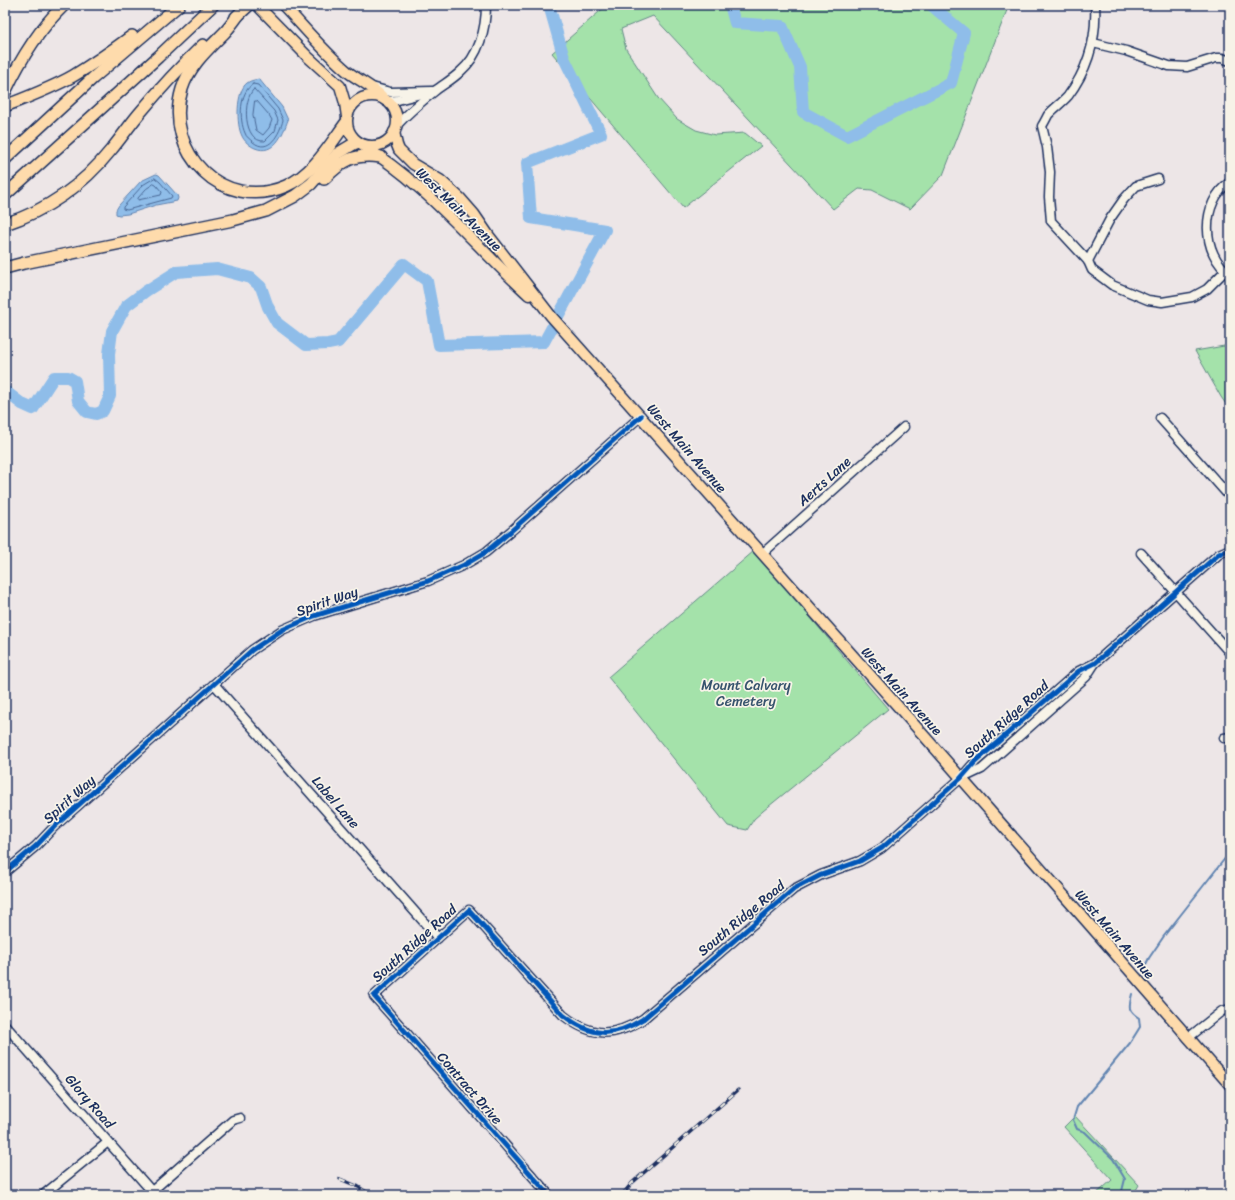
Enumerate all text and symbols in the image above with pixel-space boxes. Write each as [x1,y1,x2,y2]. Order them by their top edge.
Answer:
street label: West Main Avenue [409,161,508,258]
street label: West Main Avenue [640,397,733,499]
street label: Aerts Lane [791,450,857,513]
street label: Spirit Way [293,579,362,624]
street label: West Main Avenue [855,641,949,742]
park label: Mount Calvary Cemetery [701,673,792,714]
street label: South Ridge Road [958,673,1056,765]
street label: Spirit Way [37,768,102,830]
street label: Label Lane [305,770,366,835]
street label: South Ridge Road [692,873,792,963]
street label: West Main Avenue [1068,883,1161,985]
street label: South Ridge Road [366,897,464,989]
street label: Contract Drive [430,1046,509,1131]
street label: Glory Road [58,1068,122,1136]

